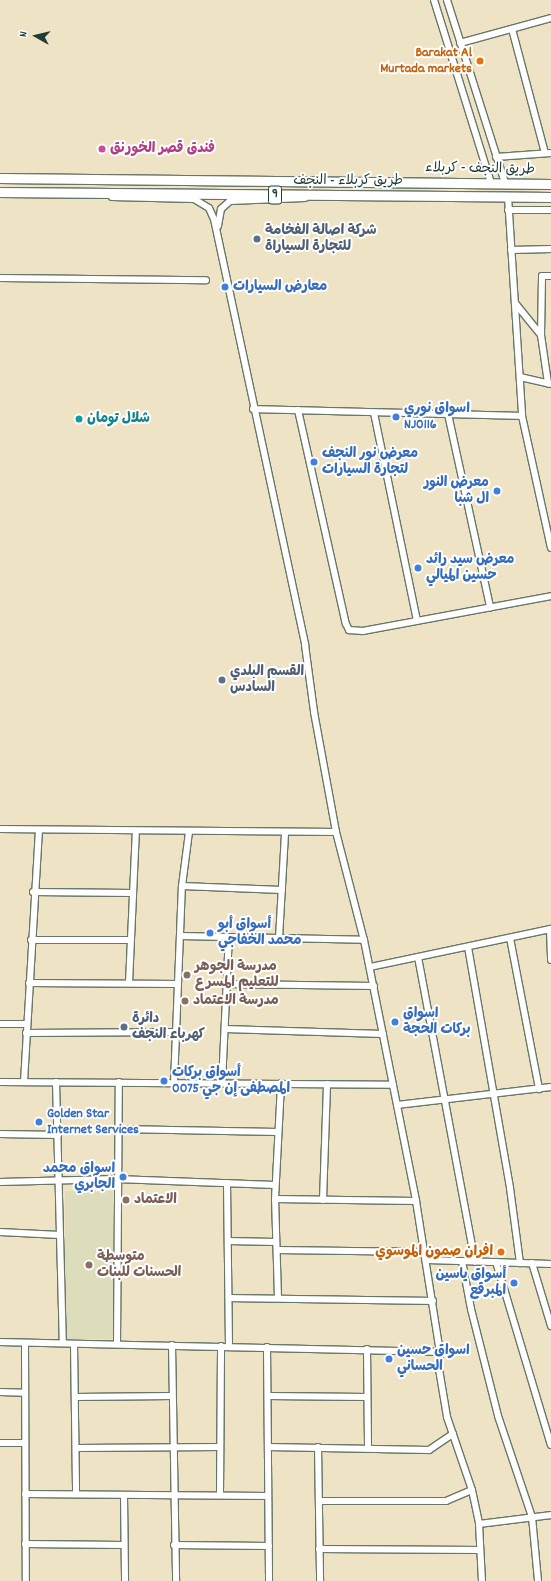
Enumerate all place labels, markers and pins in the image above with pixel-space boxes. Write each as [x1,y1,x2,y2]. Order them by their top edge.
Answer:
place label: Barakat Al Murtada markets [380,45,472,78]
marker: Barakat Al Murtada markets [475,56,485,66]
place label: فندق قصر الخورنق [110,141,215,157]
marker: فندق قصر الخورنق [97,144,107,154]
place label: شركة اصالة الفخامة للتجارة السياراة [265,223,376,256]
marker: شركة اصالة الفخامة للتجارة السياراة [252,234,262,244]
place label: معارض السيارات [233,279,327,295]
marker: معارض السيارات [220,282,230,292]
place label: اسواق نوري NJ0116 [404,401,470,434]
place label: شلال تومان [87,411,150,427]
marker: اسواق نوري NJ0116 [391,412,401,422]
marker: شلال تومان [74,414,84,424]
place label: معرض نور النجف لتجارة السيارات [322,446,418,478]
marker: معرض نور النجف لتجارة السيارات [309,457,319,467]
place label: معرض النور ال شبا [424,475,489,508]
marker: معرض النور ال شبا [492,486,502,496]
place label: معرض سيد رائد حسين الميالي [426,552,514,584]
marker: معرض سيد رائد حسين الميالي [413,563,423,573]
place label: القسم البلدي السادس [230,664,304,696]
marker: القسم البلدي السادس [217,675,227,685]
place label: أسواق أبو محمد الخفاجي [218,917,302,950]
marker: أسواق أبو محمد الخفاجي [205,928,215,938]
place label: مدرسة الجوهر للتعليم المسرع [195,959,279,992]
marker: مدرسة الجوهر للتعليم المسرع [182,970,192,980]
place label: مدرسة الاعتماد [193,993,279,1009]
marker: مدرسة الاعتماد [180,996,190,1006]
place label: اسواق بركات الحجة [403,1006,470,1038]
place label: دائرة كهرباء النجف [132,1011,205,1044]
marker: اسواق بركات الحجة [390,1017,400,1027]
marker: دائرة كهرباء النجف [119,1022,129,1032]
place label: أسواق بركات المصطفی إن جي 0075 [172,1065,290,1098]
marker: أسواق بركات المصطفی إن جي 0075 [159,1076,169,1086]
place label: Golden Star Internet Services [47,1106,139,1138]
marker: Golden Star Internet Services [34,1117,44,1127]
place label: اسواق محمد الجابري [43,1161,115,1194]
marker: اسواق محمد الجابري [118,1172,128,1182]
place label: الاعتماد [134,1192,177,1208]
marker: الاعتماد [121,1195,131,1205]
place label: افران صمون الموسوي [375,1244,493,1260]
marker: افران صمون الموسوي [496,1247,506,1257]
place label: متوسطة الحسنات للبنات [97,1249,181,1282]
marker: متوسطة الحسنات للبنات [84,1260,94,1270]
place label: أسواق ياسين المبرقع [436,1267,506,1300]
marker: أسواق ياسين المبرقع [509,1278,519,1288]
place label: اسواق حسين الحساني [397,1343,470,1376]
marker: اسواق حسين الحساني [384,1354,394,1364]

